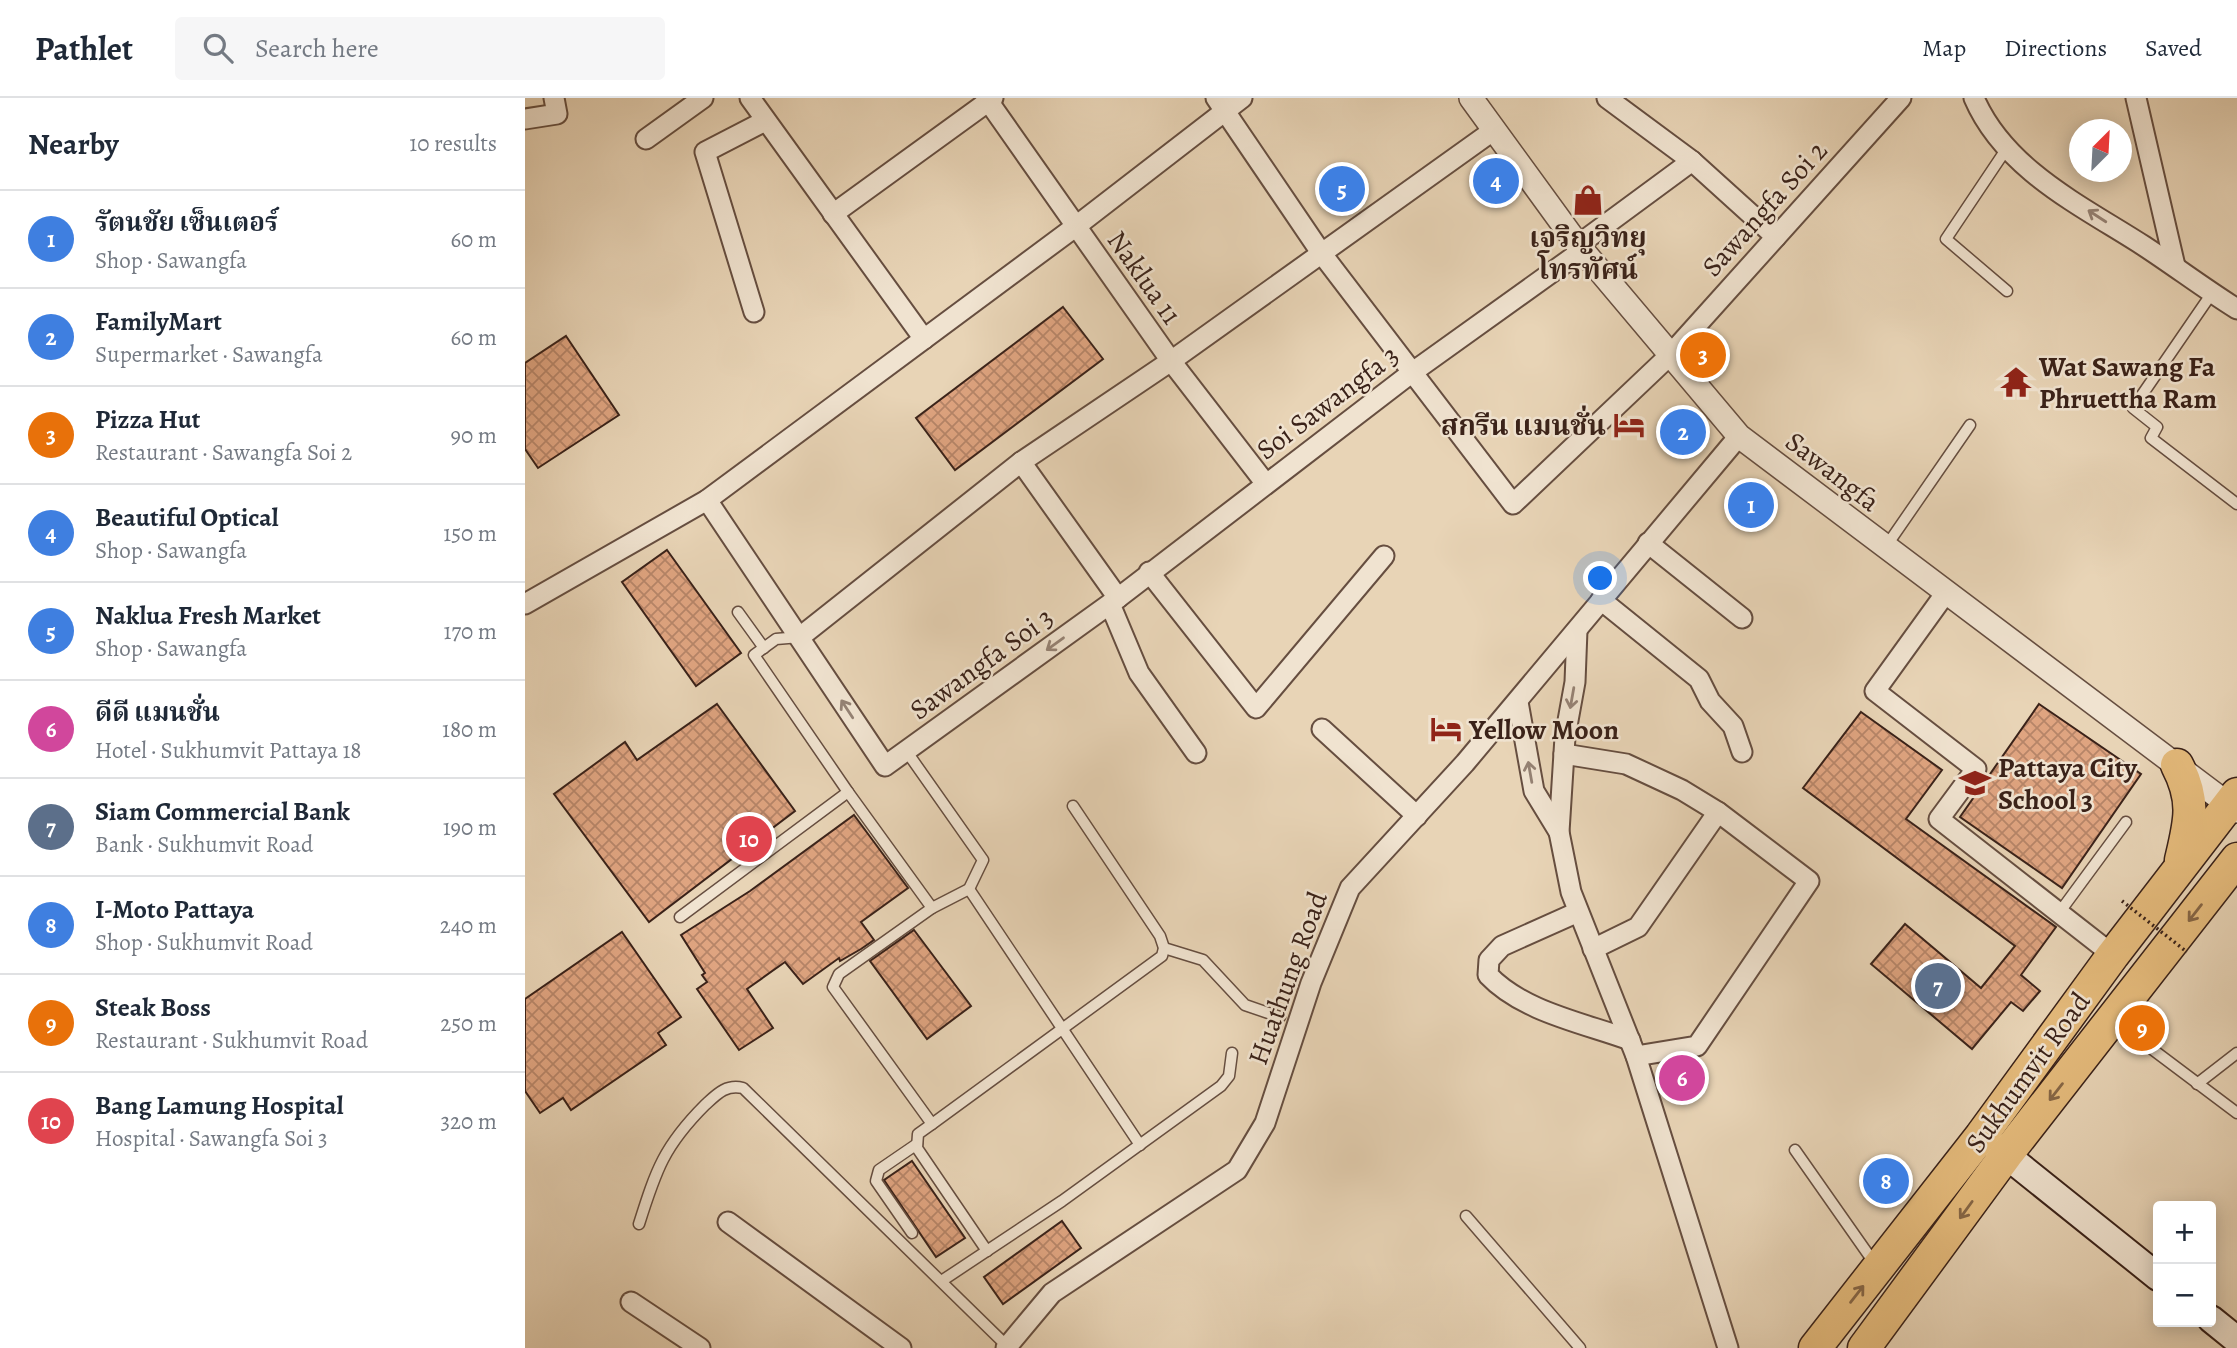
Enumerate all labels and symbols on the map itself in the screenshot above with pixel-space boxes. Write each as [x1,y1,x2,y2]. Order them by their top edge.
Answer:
north arrow [2069,119,2132,182]
street label: Sawangfa Soi 2 [1693,133,1836,285]
pin: 4 [1473,155,1519,207]
pin: 5 [1319,163,1365,215]
shop icon: เจริญวิทยุ โทรทัศน์ [1571,183,1605,217]
one-way arrow [2087,208,2107,222]
place label: เจริญวิทยุ โทรทัศน์ [1529,219,1647,289]
street label: Naklua 11 [1098,223,1190,332]
pin: 3 [1680,329,1726,381]
street label: Soi Sawangfa 3 [1249,337,1407,469]
place label: Wat Sawang Fa Phruettha Ram [2038,348,2217,418]
temple icon: Wat Sawang Fa Phruettha Ram [1999,365,2033,399]
place label: สกรีน แมนชั่น [1441,405,1606,445]
pin: 2 [1660,406,1706,458]
hotel icon: สกรีน แมนชั่น [1612,408,1646,442]
street label: Sawangfa [1777,423,1888,521]
pin: 1 [1728,479,1774,531]
your location [1583,561,1617,595]
street label: Sawangfa Soi 3 [902,599,1061,729]
one-way arrow [1046,637,1065,651]
one-way arrow [1565,686,1578,709]
one-way arrow [840,700,854,720]
place label: Yellow Moon [1468,711,1619,749]
hotel icon: Yellow Moon [1429,712,1463,746]
place label: Pattaya City School 3 [1998,749,2138,819]
one-way arrow [1523,761,1536,784]
school or university icon: Pattaya City School 3 [1958,766,1992,800]
pin: 10 [726,813,772,865]
street label: Huathung Road [1239,885,1337,1070]
one-way arrow [2188,903,2203,921]
pin: 7 [1915,960,1961,1012]
street label: Sukhumvit Road [1957,984,2100,1161]
pin: 9 [2119,1002,2165,1054]
pin: 6 [1659,1052,1705,1104]
one-way arrow [2048,1083,2063,1101]
pin: 8 [1863,1155,1909,1207]
one-way arrow [1959,1200,1974,1219]
one-way arrow [1850,1285,1865,1304]

